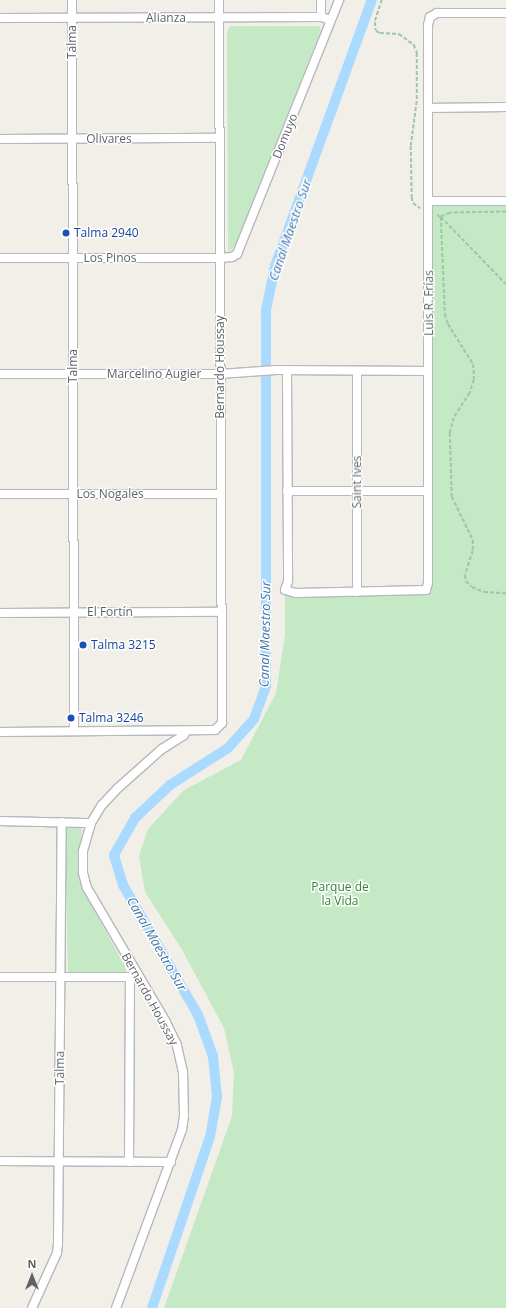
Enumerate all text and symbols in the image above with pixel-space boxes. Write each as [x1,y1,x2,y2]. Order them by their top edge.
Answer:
street label: Alianza [146,11,186,25]
street label: Talma [65,25,79,59]
street label: Domuyo [269,111,301,161]
street label: Olivares [86,132,132,146]
water label: Canal Maestro Sur [265,177,315,283]
place label: Talma 2940 [74,226,139,240]
marker: Talma 2940 [61,228,71,238]
street label: Los Pinos [84,251,136,265]
street label: Luis R. Frías [422,270,436,336]
street label: Bernardo Houssay [213,315,227,419]
street label: Talma [66,349,80,383]
street label: Marcelino Augier [107,367,201,381]
street label: Saint Ives [350,456,364,508]
street label: Los Nogales [76,487,144,501]
water label: Canal Maestro Sur [256,581,274,687]
street label: El Fortín [87,605,133,619]
place label: Talma 3215 [91,638,156,652]
marker: Talma 3215 [78,640,88,650]
place label: Talma 3246 [79,711,144,725]
marker: Talma 3246 [66,713,76,723]
park label: Parque de la Vida [311,880,369,908]
water label: Canal Maestro Sur [124,894,190,994]
street label: Bernardo Houssay [119,950,181,1048]
street label: Talma [53,1051,67,1085]
north arrow [12,1256,52,1296]
text: N [28,1256,36,1271]

